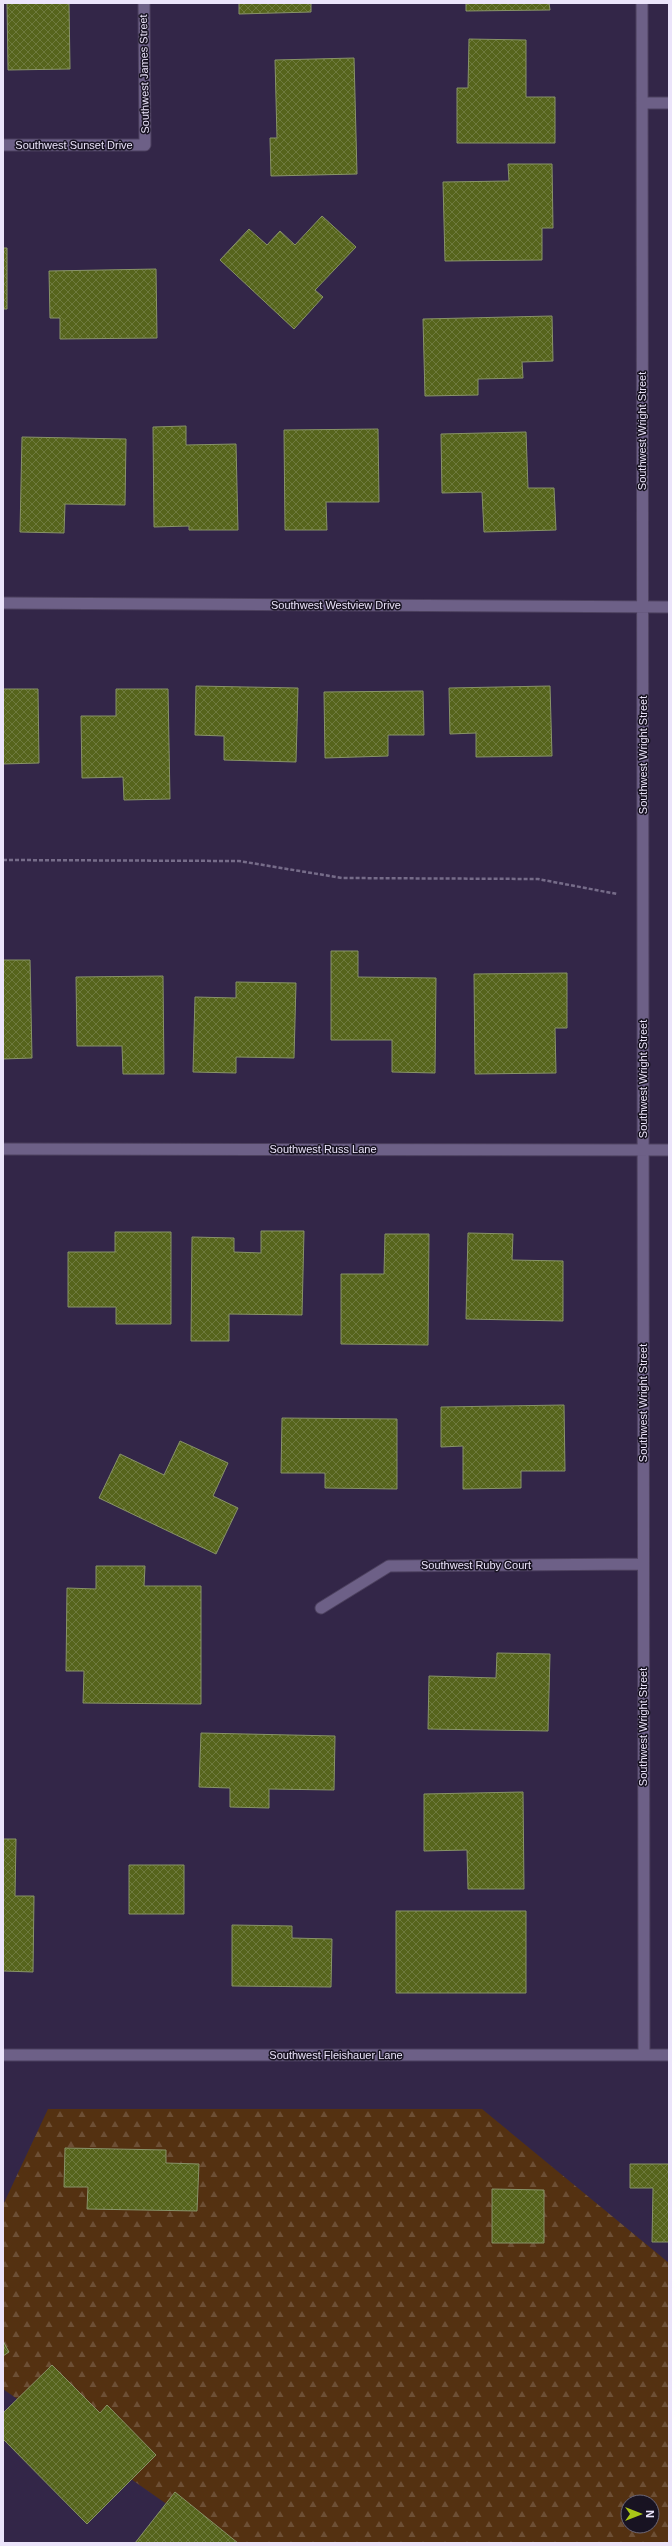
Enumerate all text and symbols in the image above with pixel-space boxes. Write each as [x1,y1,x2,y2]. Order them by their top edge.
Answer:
street label: Southwest James Street [137,14,151,134]
street label: Southwest Sunset Drive [15,139,133,151]
street label: Southwest Wright Street [636,372,648,490]
street label: Southwest Westview Drive [271,599,401,611]
street label: Southwest Wright Street [637,696,649,814]
street label: Southwest Wright Street [637,1020,649,1138]
street label: Southwest Russ Lane [269,1143,377,1155]
street label: Southwest Wright Street [637,1344,649,1462]
street label: Southwest Ruby Court [421,1559,531,1571]
street label: Southwest Wright Street [637,1668,649,1786]
street label: Southwest Fleishauer Lane [269,2049,403,2061]
north arrow [620,2494,660,2534]
text: N [644,2510,656,2518]

